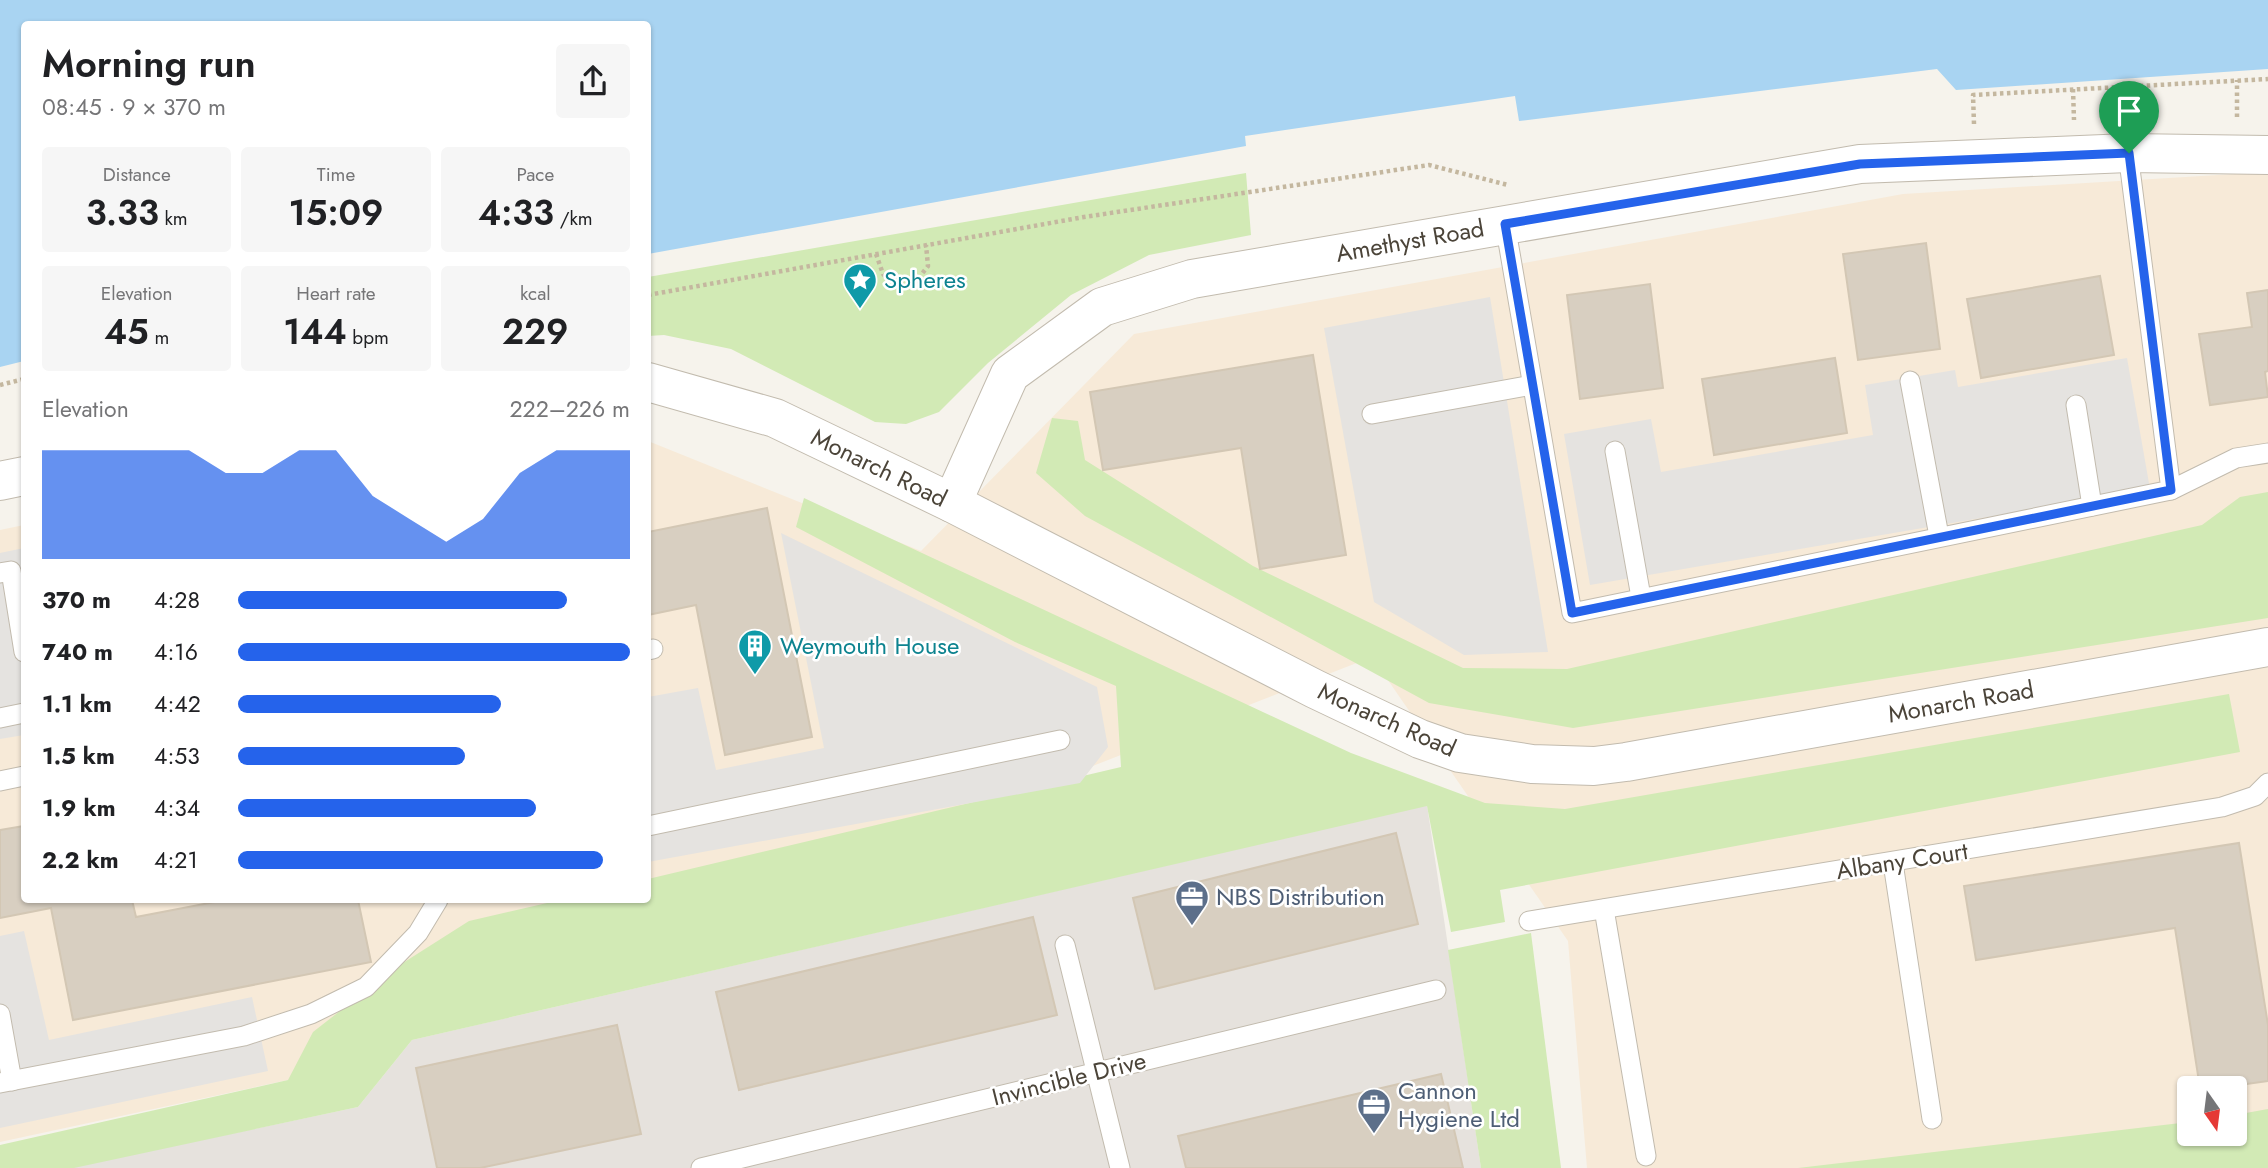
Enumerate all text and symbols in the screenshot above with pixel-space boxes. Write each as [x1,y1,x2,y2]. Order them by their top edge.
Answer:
text: Morning run [42,36,256,91]
button: share [556,44,630,118]
pin [2099,81,2159,153]
text: 08:45 · 9 × 370 m [42,90,226,124]
icon: arrive [2110,92,2148,130]
text: Distance [103,161,171,188]
text: Time [317,161,355,188]
text: Pace [516,161,554,188]
text: 3.33 [86,188,159,238]
text: 15:09 [289,188,383,238]
text: 4:33 [478,188,554,238]
text: km [159,205,188,232]
text: /km [554,205,593,232]
street label: Amethyst Road [1333,210,1487,271]
place icon: Spheres [841,261,879,310]
place label: Spheres [884,262,966,297]
text: Elevation [101,280,173,307]
text: Heart rate [296,280,376,307]
text: kcal [520,280,551,307]
text: 45 [104,307,149,357]
text: 144 [283,307,347,357]
text: 229 [502,307,569,357]
text: m [149,324,169,351]
text: bpm [347,324,389,351]
text: Elevation [42,392,129,426]
text: 222–226 m [509,392,630,426]
street label: Monarch Road [805,419,953,516]
text: 370 m [42,583,111,617]
text: 4:28 [154,583,200,617]
building icon: Weymouth House [736,627,774,676]
place label: Weymouth House [780,628,959,663]
text: 740 m [42,635,113,669]
text: 4:16 [154,635,198,669]
street label: Monarch Road [1885,671,2037,732]
street label: Monarch Road [1313,674,1462,766]
text: 1.1 km [42,687,112,721]
text: 4:42 [154,687,201,721]
text: 1.5 km [42,739,115,773]
text: 4:53 [154,739,200,773]
text: 1.9 km [42,791,116,825]
text: 4:34 [154,791,200,825]
street label: Albany Court [1834,833,1971,888]
text: 2.2 km [42,843,119,877]
text: 4:21 [154,843,198,877]
office icon: NBS Distribution [1173,878,1211,927]
place label: NBS Distribution [1216,879,1385,914]
street label: Invincible Drive [988,1042,1150,1115]
place label: Cannon Hygiene Ltd [1398,1073,1520,1136]
north arrow [2177,1076,2247,1146]
map controls [2177,1076,2247,1146]
office icon: Cannon Hygiene Ltd [1355,1086,1393,1135]

